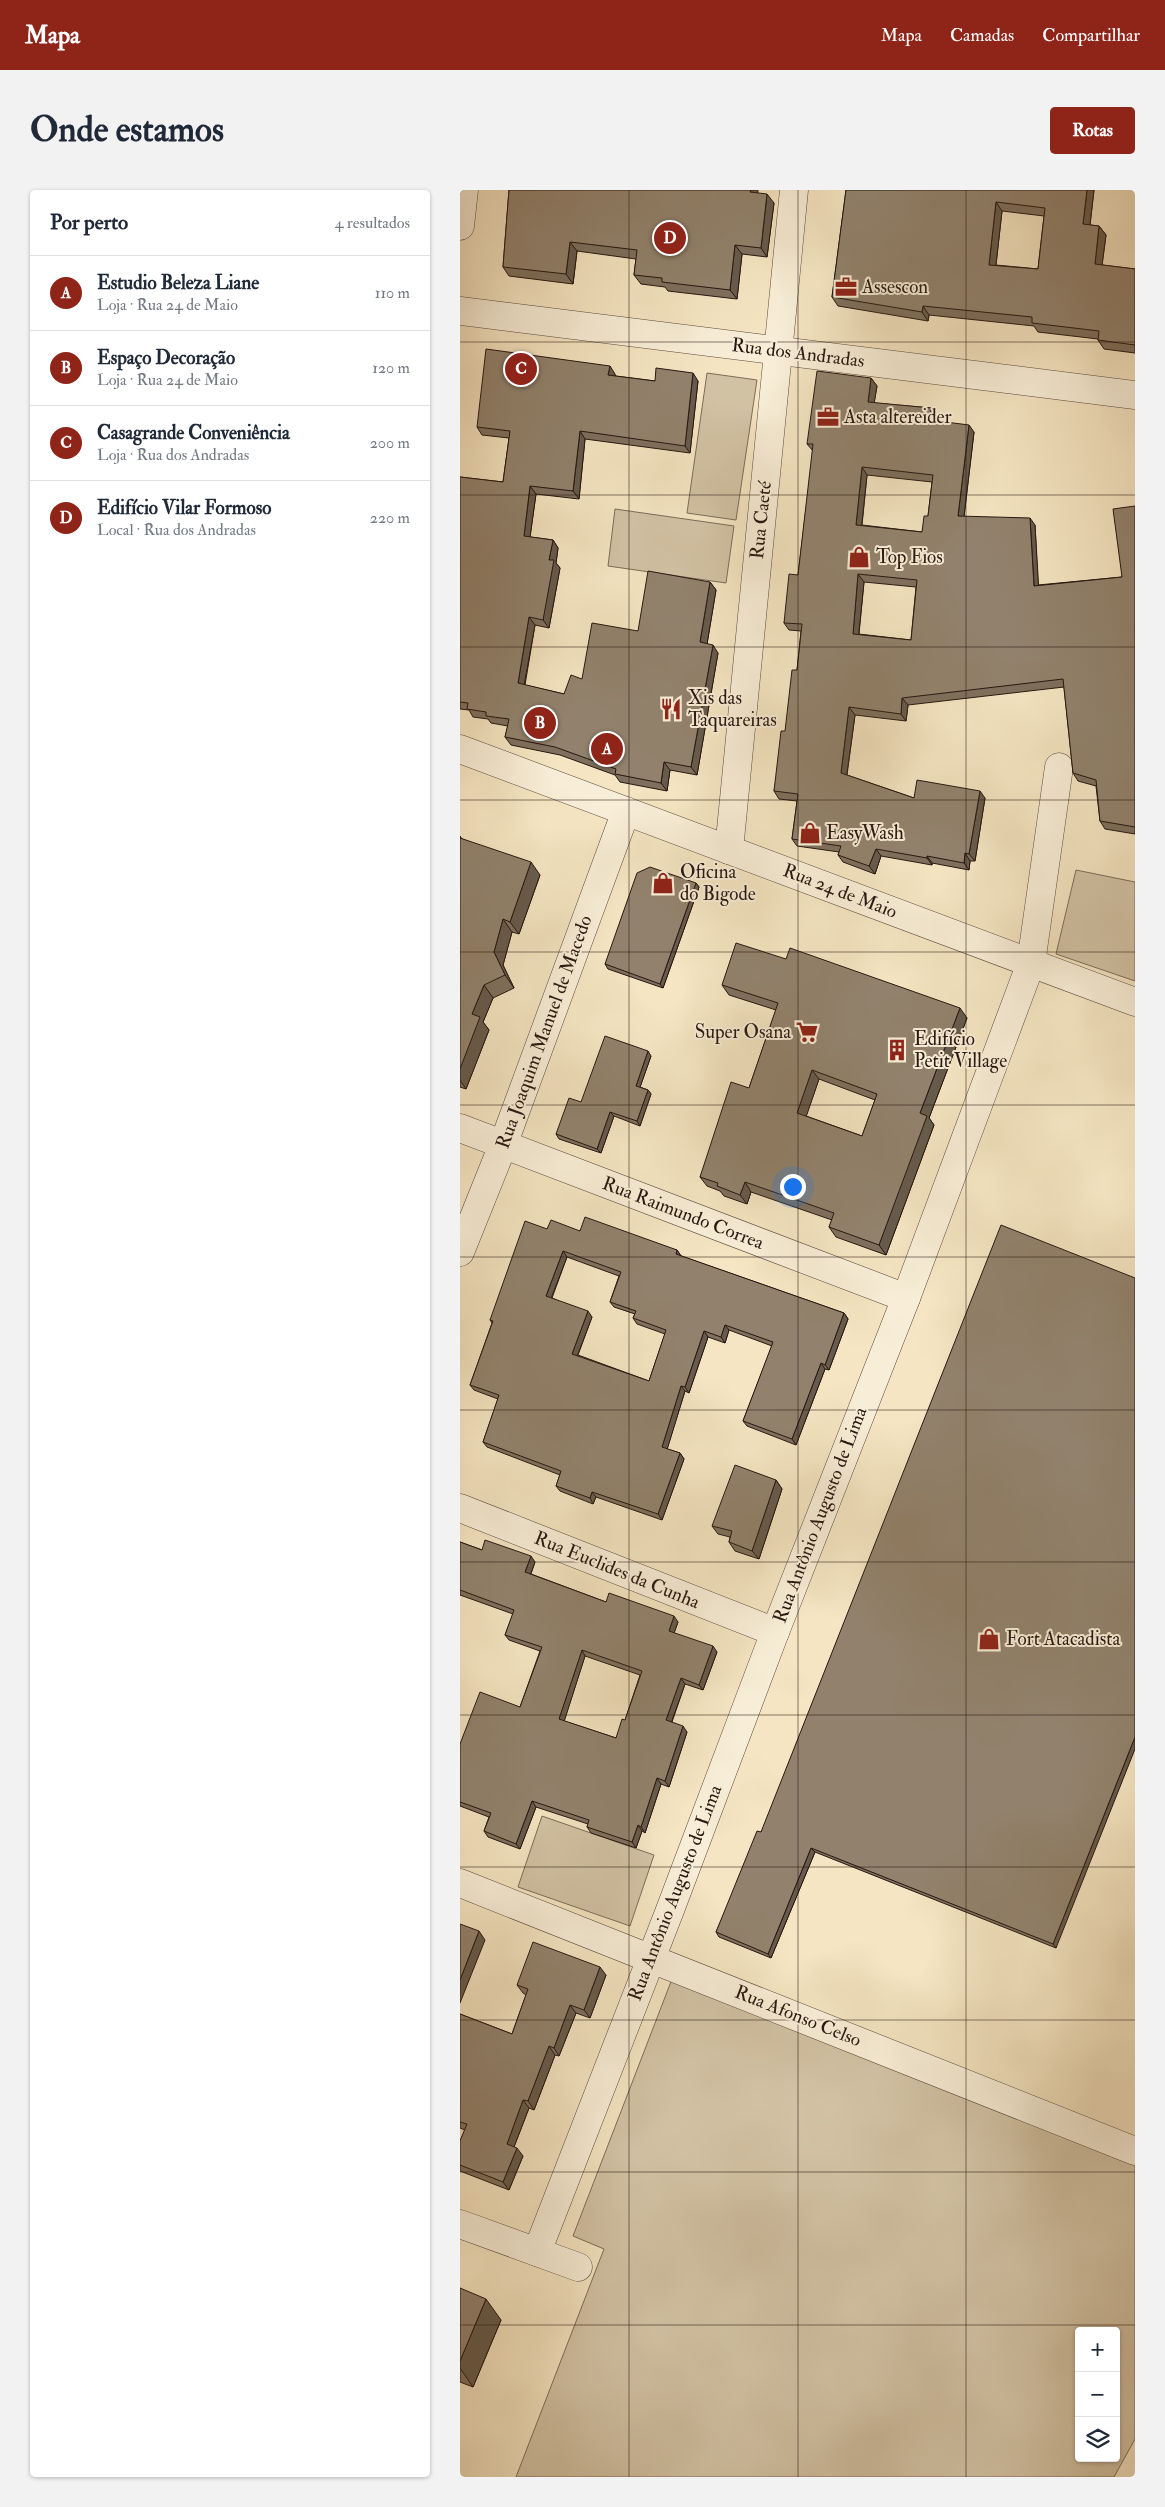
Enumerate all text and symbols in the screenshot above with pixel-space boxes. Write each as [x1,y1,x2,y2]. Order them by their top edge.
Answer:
text: Mapa [25,20,80,51]
text: Mapa [881,24,922,47]
text: Camadas [950,24,1014,47]
text: Compartilhar [1042,24,1140,47]
button: Rotas [1050,107,1135,154]
text: Onde estamos [30,108,224,152]
text: Por perto [50,209,128,236]
text: 4 resultados [335,213,410,233]
pin: D [654,219,686,257]
text: Estudio Beleza Liane [97,271,259,295]
office icon: Assescon [833,274,859,300]
place label: Assescon [861,275,928,299]
text: A [61,283,71,303]
text: 110 m [375,283,410,303]
text: Loja · Rua 24 de Maio [97,295,238,315]
street label: Rua dos Andradas [730,333,866,373]
text: Espaço Decoração [97,346,235,370]
pin: C [505,350,537,388]
text: B [61,358,71,378]
text: 120 m [372,358,410,378]
text: Loja · Rua 24 de Maio [97,370,238,390]
office icon: Asta altereider [815,404,841,430]
place label: Asta altereider [843,405,952,429]
text: Casagrande Conveniência [97,421,290,445]
text: C [60,433,72,453]
text: 200 m [370,433,410,453]
text: Loja · Rua dos Andradas [97,445,249,465]
street label: Rua Caeté [745,480,777,560]
text: Edifício Vilar Formoso [97,496,271,520]
text: D [59,508,73,528]
text: 220 m [370,508,410,528]
text: Local · Rua dos Andradas [97,520,256,540]
shop icon: Top Fios [846,544,872,570]
place label: Top Fios [876,545,943,570]
place label: Xis das Taquareiras [688,686,777,732]
restaurant icon: Xis das Taquareiras [658,696,684,722]
pin: B [524,704,556,742]
pin: A [591,730,623,768]
shop icon: EasyWash [797,820,823,846]
place label: EasyWash [826,821,904,845]
street label: Rua 24 de Maio [779,858,901,924]
place label: Oficina do Bigode [680,860,756,906]
shop icon: Oficina do Bigode [650,870,676,896]
street label: Rua Joaquim Manuel de Macedo [491,912,597,1152]
supermarket icon: Super Osana [794,1019,820,1045]
place label: Super Osana [695,1020,791,1045]
place label: Edifício Petit Village [914,1027,1007,1073]
building icon: Edifício Petit Village [884,1037,910,1063]
street label: Rua Raimundo Correa [599,1171,767,1255]
your location [780,1174,806,1200]
street label: Rua Antônio Augusto de Lima [768,1403,872,1626]
street label: Rua Euclides da Cunha [531,1526,703,1614]
shop icon: Fort Atacadista [976,1626,1002,1652]
place label: Fort Atacadista [1006,1627,1120,1651]
street label: Rua Antônio Augusto de Lima [623,1781,727,2004]
street label: Rua Afonso Celso [731,1980,865,2052]
map controls [1075,2327,1120,2462]
button: + [1075,2327,1120,2372]
button: − [1075,2372,1120,2417]
button: layers [1075,2417,1120,2462]

